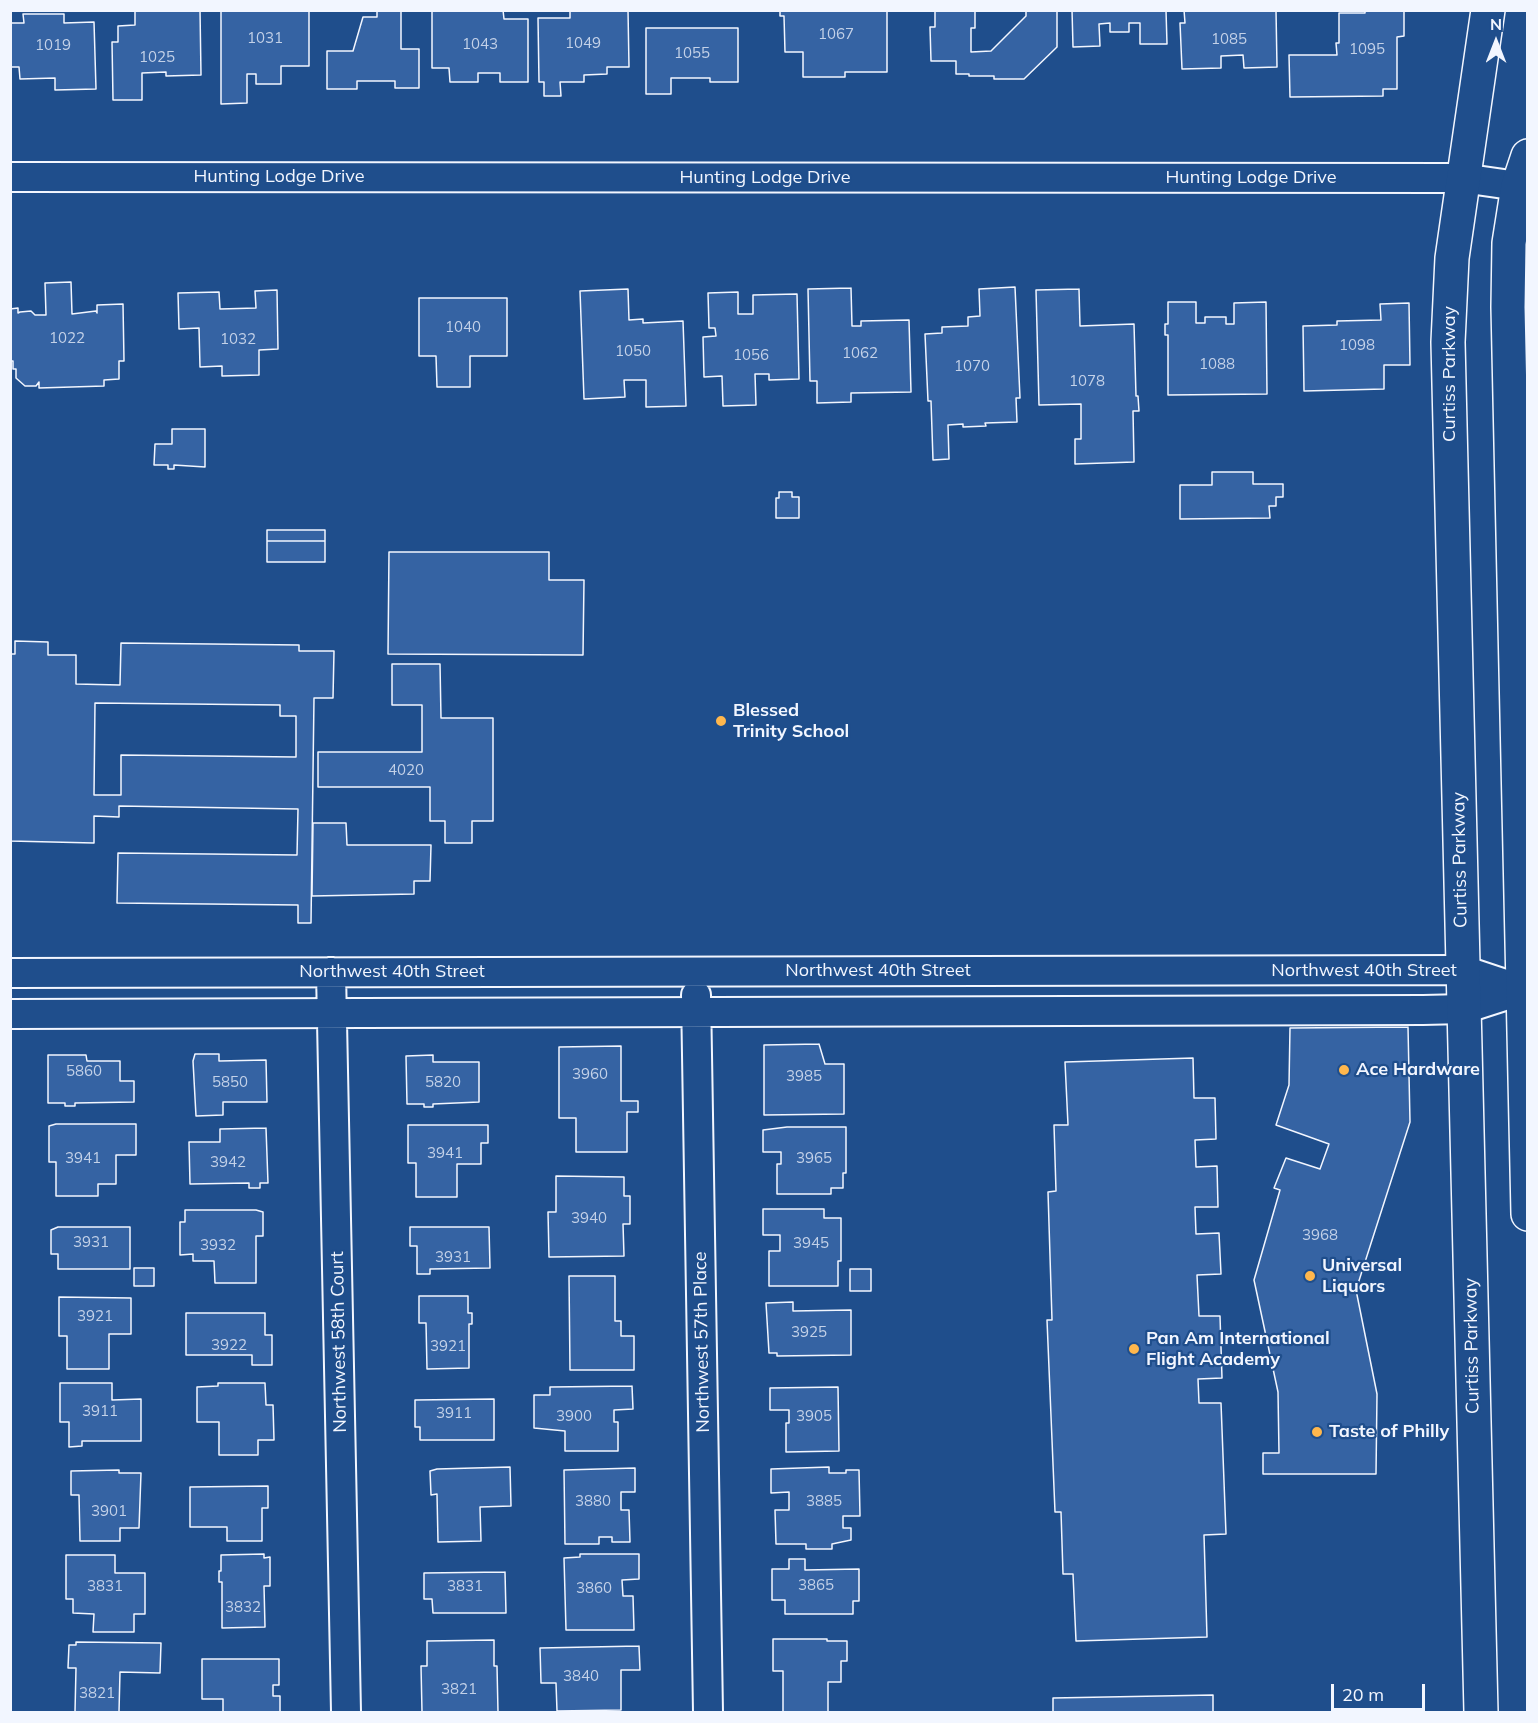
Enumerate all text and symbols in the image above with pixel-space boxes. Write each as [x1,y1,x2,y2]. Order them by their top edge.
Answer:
north arrow [1466,12,1526,72]
text: N [1490,14,1502,34]
house number: 1067 [818,25,854,43]
house number: 1031 [247,29,283,47]
house number: 1085 [1211,30,1247,48]
house number: 1049 [565,34,601,52]
house number: 1043 [462,35,498,53]
house number: 1019 [35,36,71,54]
house number: 1095 [1349,40,1385,58]
house number: 1055 [674,44,710,62]
house number: 1025 [139,48,175,66]
street label: Hunting Lodge Drive [193,166,365,188]
street label: Hunting Lodge Drive [679,167,851,189]
street label: Hunting Lodge Drive [1165,167,1337,189]
street label: Curtiss Parkway [1439,306,1461,442]
house number: 1040 [445,318,481,336]
house number: 1022 [49,329,85,347]
house number: 1032 [220,330,256,348]
house number: 1098 [1339,336,1375,354]
house number: 1050 [615,342,651,360]
house number: 1062 [842,344,878,362]
house number: 1056 [733,346,769,364]
house number: 1088 [1199,355,1235,373]
house number: 1070 [954,357,990,375]
house number: 1078 [1069,372,1105,390]
place label: Blessed Trinity School [733,700,849,742]
marker: Blessed Trinity School [714,714,728,728]
house number: 4020 [388,761,424,779]
street label: Curtiss Parkway [1448,792,1472,928]
street label: Northwest 40th Street [785,960,971,982]
street label: Northwest 40th Street [1271,960,1457,982]
street label: Northwest 40th Street [299,961,485,983]
place label: Ace Hardware [1356,1059,1480,1081]
house number: 5860 [66,1062,102,1080]
marker: Ace Hardware [1337,1063,1351,1077]
house number: 3960 [572,1065,608,1083]
house number: 3985 [786,1067,822,1085]
house number: 5850 [212,1073,248,1091]
house number: 5820 [425,1073,461,1091]
house number: 3941 [427,1144,463,1162]
house number: 3941 [65,1149,101,1167]
house number: 3965 [796,1149,832,1167]
house number: 3942 [210,1153,246,1171]
house number: 3940 [571,1209,607,1227]
house number: 3968 [1302,1226,1338,1244]
house number: 3931 [73,1233,109,1251]
house number: 3945 [793,1234,829,1252]
house number: 3932 [200,1236,236,1254]
house number: 3931 [435,1248,471,1266]
street label: Northwest 58th Court [327,1251,351,1433]
street label: Northwest 57th Place [690,1251,714,1433]
place label: Universal Liquors [1322,1255,1402,1298]
marker: Universal Liquors [1303,1269,1317,1283]
street label: Curtiss Parkway [1460,1278,1484,1414]
house number: 3921 [77,1307,113,1325]
house number: 3925 [791,1323,827,1341]
place label: Pan Am International Flight Academy [1146,1328,1330,1370]
house number: 3922 [211,1336,247,1354]
house number: 3921 [430,1337,466,1355]
marker: Pan Am International Flight Academy [1127,1342,1141,1356]
house number: 3911 [82,1402,118,1420]
house number: 3911 [436,1404,472,1422]
house number: 3900 [556,1407,592,1425]
house number: 3905 [796,1407,832,1425]
place label: Taste of Philly [1329,1421,1449,1443]
marker: Taste of Philly [1310,1425,1324,1439]
house number: 3880 [575,1492,611,1510]
house number: 3885 [806,1492,842,1510]
house number: 3901 [91,1502,127,1520]
house number: 3865 [798,1576,834,1594]
house number: 3831 [87,1577,123,1595]
house number: 3831 [447,1577,483,1595]
house number: 3860 [576,1579,612,1597]
house number: 3832 [225,1598,261,1616]
house number: 3840 [563,1667,599,1685]
scale bar [1334,1672,1428,1710]
house number: 3821 [441,1680,477,1698]
text: 20 m [1342,1683,1384,1706]
house number: 3821 [79,1684,115,1702]

